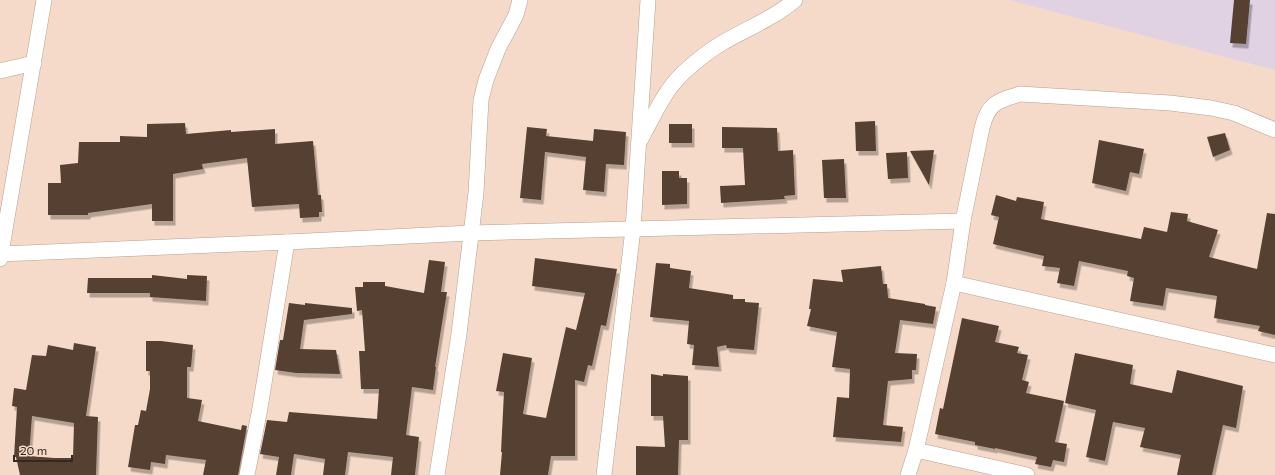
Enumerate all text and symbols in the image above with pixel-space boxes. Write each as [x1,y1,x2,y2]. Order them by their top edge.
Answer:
scale bar [14,437,72,463]
text: 20 m [20,443,47,457]

